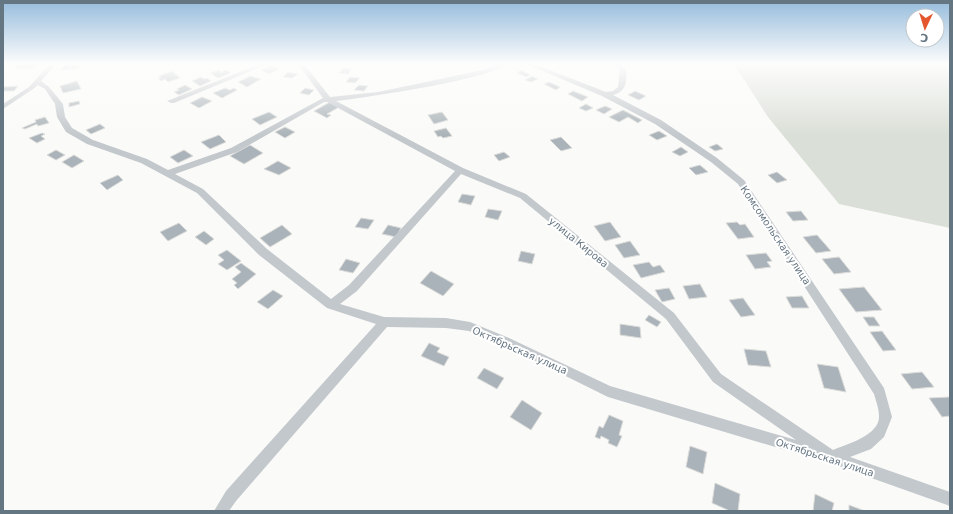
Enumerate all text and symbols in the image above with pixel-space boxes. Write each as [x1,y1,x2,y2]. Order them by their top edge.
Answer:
north arrow [905,8,945,48]
text: С [920,31,929,44]
street label: Комсомольская улица [738,184,813,287]
street label: улица Кирова [547,215,611,270]
street label: Октябрьская улица [471,325,569,376]
street label: Октябрьская улица [774,436,875,479]

